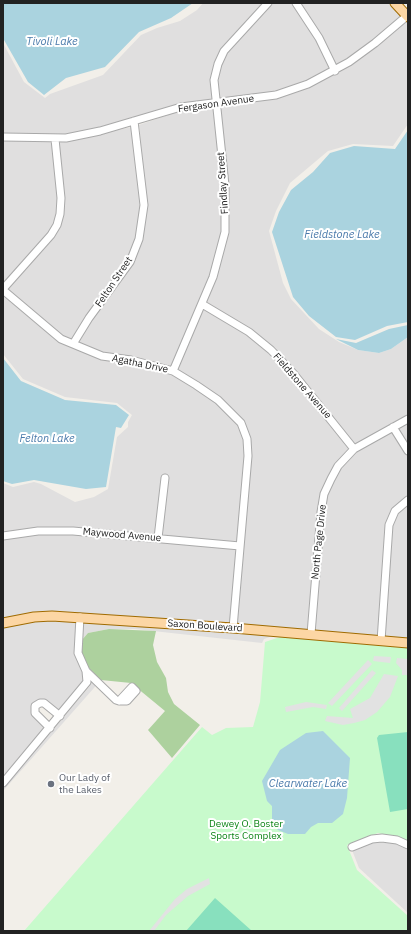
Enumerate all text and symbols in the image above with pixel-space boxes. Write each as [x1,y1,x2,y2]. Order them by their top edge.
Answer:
water label: Tivoli Lake [26,35,78,49]
street label: Fergason Avenue [177,93,255,115]
street label: Findlay Street [215,151,231,215]
water label: Fieldstone Lake [304,228,380,242]
street label: Felton Street [93,255,135,309]
street label: Fieldstone Avenue [270,351,334,421]
street label: Agatha Drive [111,352,169,376]
water label: Felton Lake [19,432,75,446]
street label: North Page Drive [309,504,329,580]
street label: Maywood Avenue [82,526,162,544]
street label: Saxon Boulevard [167,617,243,635]
place label: Our Lady of the Lakes [59,772,110,796]
water label: Clearwater Lake [269,777,347,791]
marker: Our Lady of the Lakes [46,779,56,789]
park label: Dewey O. Boster Sports Complex [209,818,283,842]

